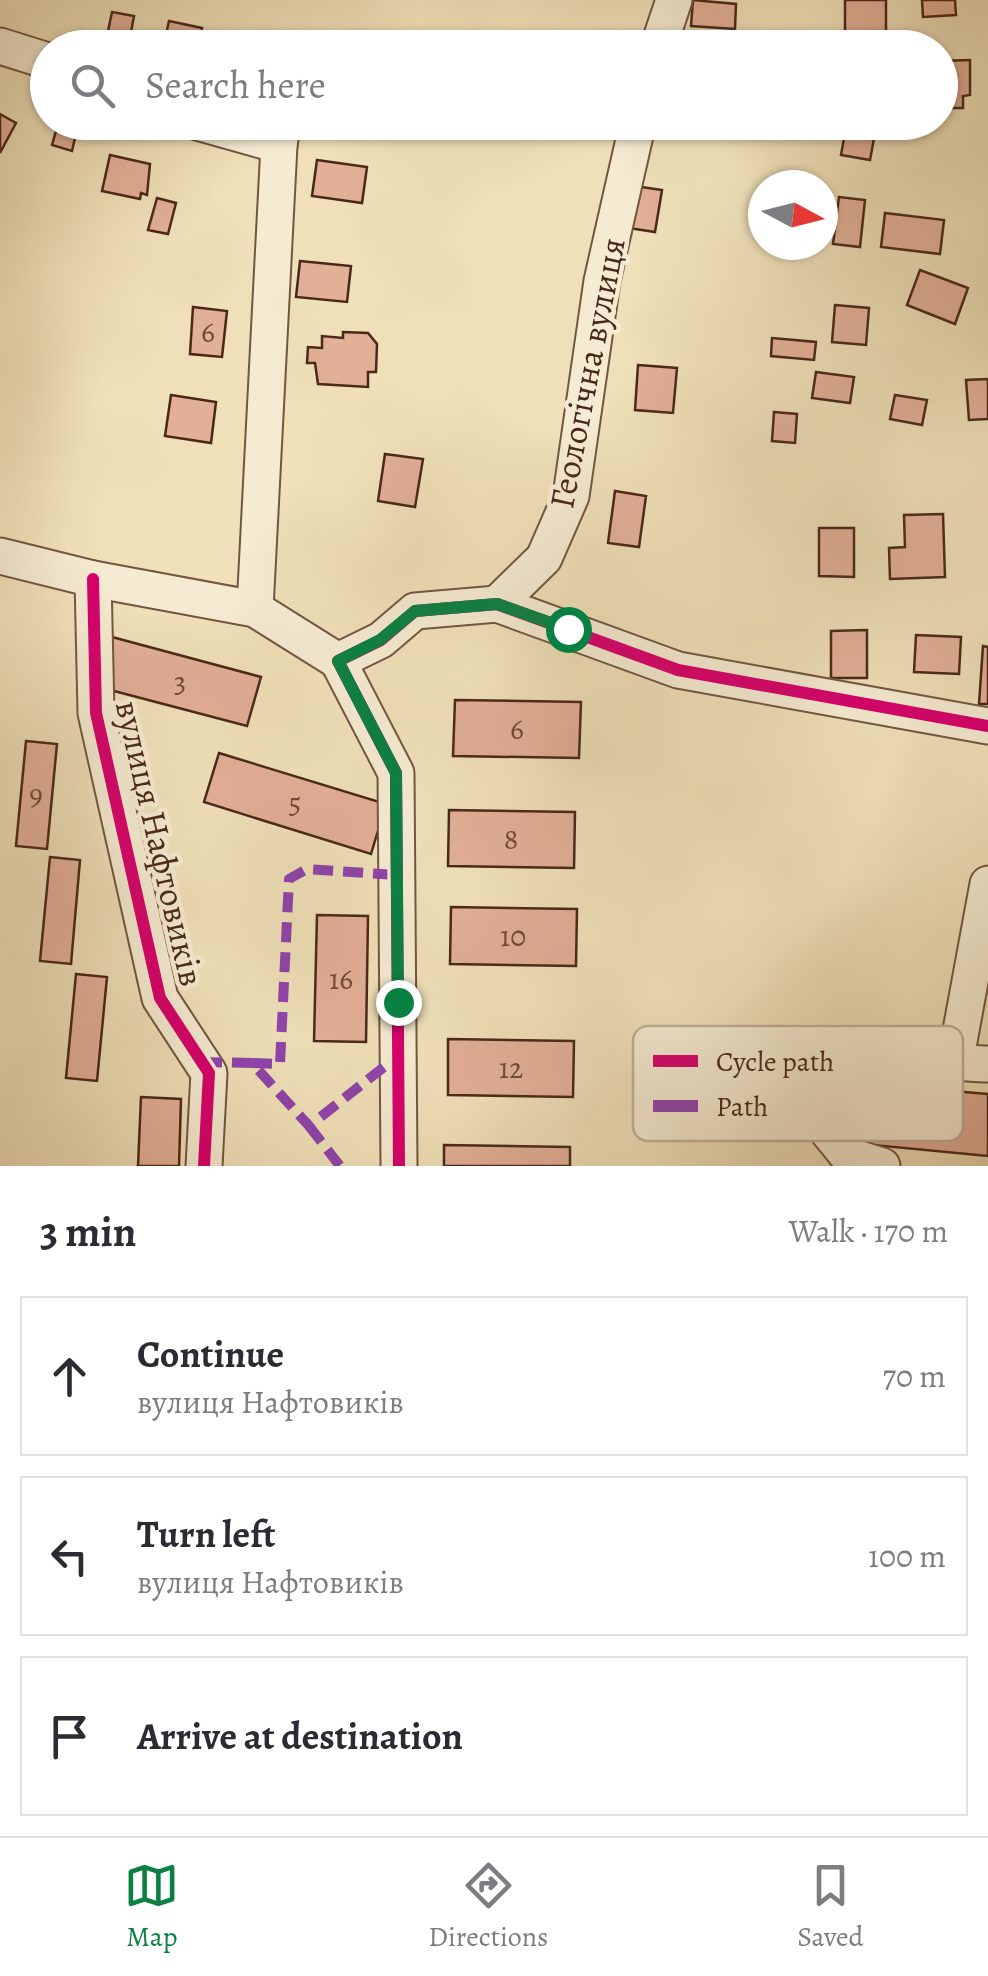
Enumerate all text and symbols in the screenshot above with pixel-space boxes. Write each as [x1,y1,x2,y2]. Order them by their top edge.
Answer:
search box [30,30,958,140]
icon: search [65,58,120,113]
text: Search here [145,59,326,111]
north arrow [748,170,838,260]
street label: Геологічна вулиця [537,233,637,513]
house number: 6 [201,312,215,352]
route start [546,607,592,653]
house number: 3 [174,662,186,702]
street label: вулиця Нафтовиків [104,695,216,991]
house number: 6 [510,709,524,749]
house number: 9 [29,775,43,815]
house number: 5 [289,783,301,823]
house number: 8 [504,819,518,859]
house number: 10 [500,916,526,956]
house number: 16 [329,959,353,999]
route end [376,980,422,1026]
legend [633,1026,963,1141]
text: Cycle path [716,1043,834,1081]
house number: 12 [499,1048,523,1088]
text: Path [716,1088,768,1126]
text: 3 min [40,1203,136,1260]
text: Walk · 170 m [789,1209,948,1253]
text: Continue [137,1328,284,1380]
icon: ahead [42,1349,97,1404]
text: 70 m [883,1354,946,1398]
text: вулиця Нафтовиків [137,1380,404,1424]
text: Turn left [137,1508,276,1560]
icon: left [42,1529,97,1584]
text: 100 m [868,1534,946,1578]
text: вулиця Нафтовиків [137,1560,404,1604]
icon: arrive [42,1709,97,1764]
text: Arrive at destination [137,1710,463,1762]
tab: Map [124,1858,179,1956]
tab: Directions [428,1858,548,1956]
tab: Saved [797,1858,864,1956]

